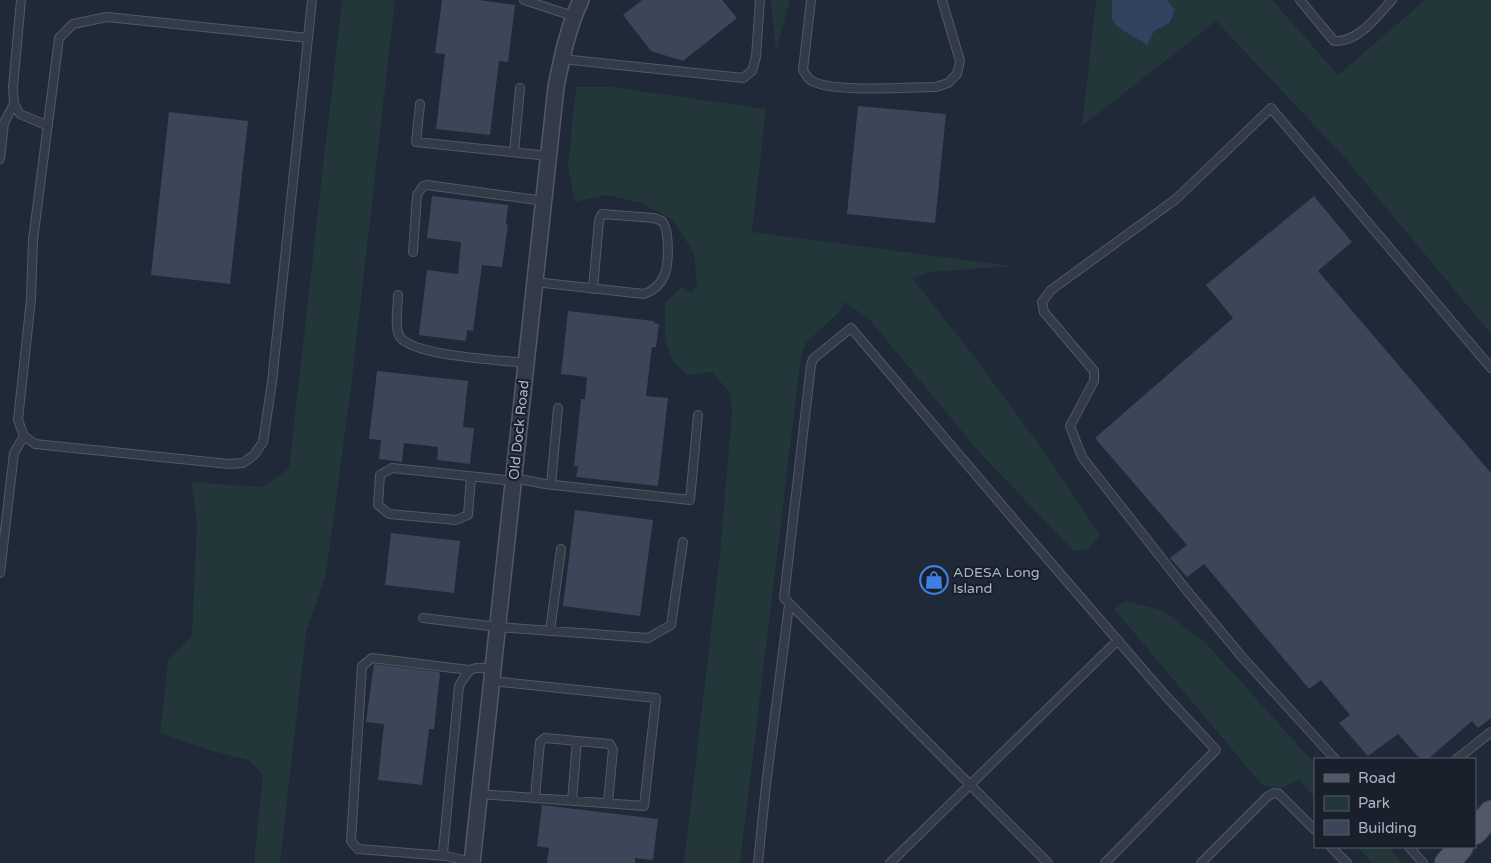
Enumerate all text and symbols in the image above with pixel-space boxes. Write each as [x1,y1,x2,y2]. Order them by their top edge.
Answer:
street label: Old Dock Road [505,379,533,481]
place label: ADESA Long Island [953,564,1040,597]
shop icon: ADESA Long Island [919,565,949,595]
legend [1314,758,1476,848]
text: Road [1358,769,1396,787]
text: Park [1358,794,1390,812]
text: Building [1358,819,1417,837]

